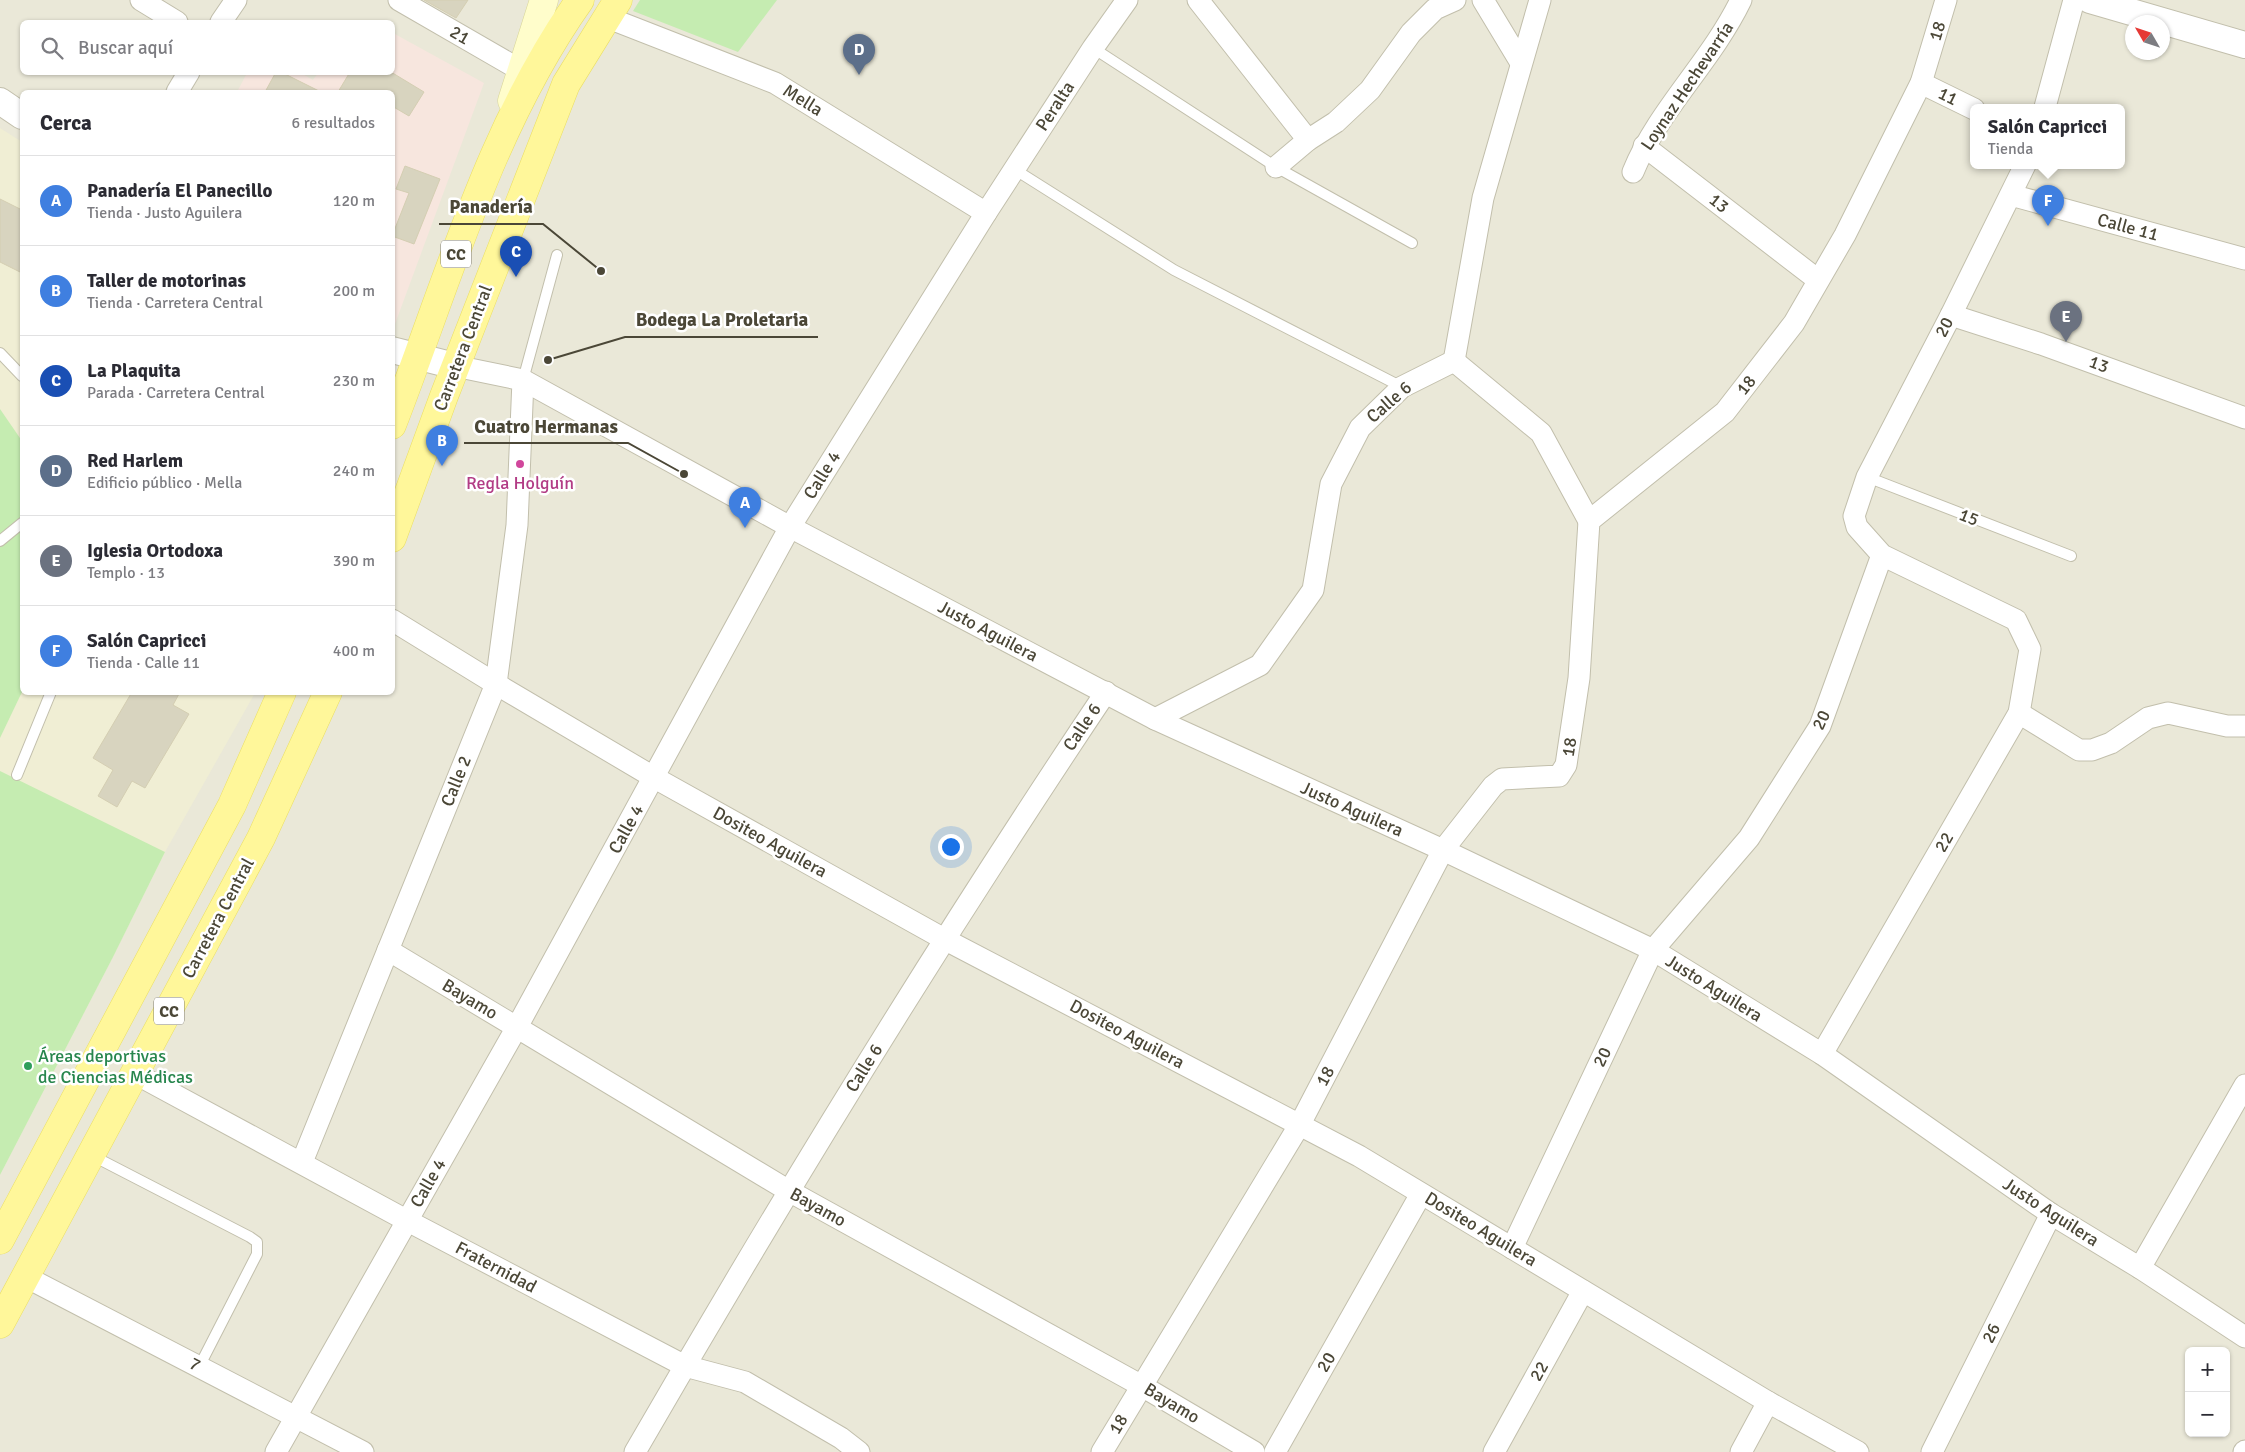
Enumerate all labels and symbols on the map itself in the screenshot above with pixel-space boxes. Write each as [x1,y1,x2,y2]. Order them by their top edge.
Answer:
north arrow [2125,15,2170,60]
street label: Loynaz Hechevarría [1636,17,1738,155]
street label: 18 [1924,18,1950,44]
street label: 21 [446,21,474,49]
pin: D [843,34,875,75]
street label: Peralta [1031,77,1079,135]
street label: Mella [779,79,827,121]
street label: 11 [1934,82,1962,110]
pin: F [2032,185,2064,226]
street label: 13 [1705,188,1733,218]
callout: Panadería [439,190,543,224]
text: Panadería [449,195,533,219]
street label: Calle 11 [2095,208,2161,246]
pin: C [500,236,532,277]
road number: CC [441,240,471,268]
street label: Carretera Central [429,282,497,414]
pin: E [2050,301,2082,342]
callout: Bodega La Proletaria [625,303,818,337]
text: Bodega La Proletaria [636,308,809,332]
street label: 20 [1930,313,1958,341]
street label: 13 [2086,350,2112,378]
street label: 18 [1731,371,1761,399]
street label: Calle 6 [1362,376,1416,428]
callout: Cuatro Hermanas [464,409,628,443]
text: Cuatro Hermanas [474,415,618,439]
pin: B [426,425,458,466]
street label: Calle 4 [799,447,845,503]
marker: Regla Holguín [514,458,526,470]
place label: Regla Holguín [466,472,574,494]
pin: A [729,487,761,528]
street label: 15 [1956,503,1982,531]
street label: Justo Aguilera [934,595,1042,667]
street label: Calle 6 [1058,699,1106,755]
street label: 20 [1807,707,1835,733]
street label: 18 [1557,736,1581,758]
street label: Calle 2 [436,752,476,810]
street label: Justo Aguilera [1297,777,1407,841]
street label: Calle 4 [604,800,649,857]
street label: Dositeo Aguilera [709,802,831,882]
street label: 22 [1930,828,1958,856]
your location [938,834,964,860]
street label: Carretera Central [177,854,259,982]
street label: Justo Aguilera [1662,950,1766,1026]
street label: Bayamo [438,974,502,1024]
street label: Dositeo Aguilera [1066,994,1188,1074]
road number: CC [154,998,184,1024]
street label: Calle 6 [841,1040,887,1096]
street label: 20 [1588,1044,1616,1070]
place label: Áreas deportivas de Ciencias Médicas [38,1045,193,1088]
marker: Áreas deportivas de Ciencias Médicas [22,1060,34,1072]
street label: 18 [1311,1062,1339,1090]
street label: Calle 4 [405,1154,451,1211]
street label: Justo Aguilera [1999,1173,2103,1251]
street label: Bayamo [786,1183,850,1231]
street label: Dositeo Aguilera [1421,1187,1541,1271]
street label: Fraternidad [452,1236,540,1298]
street label: 26 [1977,1319,2005,1347]
street label: 20 [1312,1348,1340,1376]
street label: 7 [186,1352,204,1376]
street label: 22 [1525,1357,1553,1385]
street label: Bayamo [1140,1378,1204,1428]
street label: 18 [1104,1410,1132,1438]

